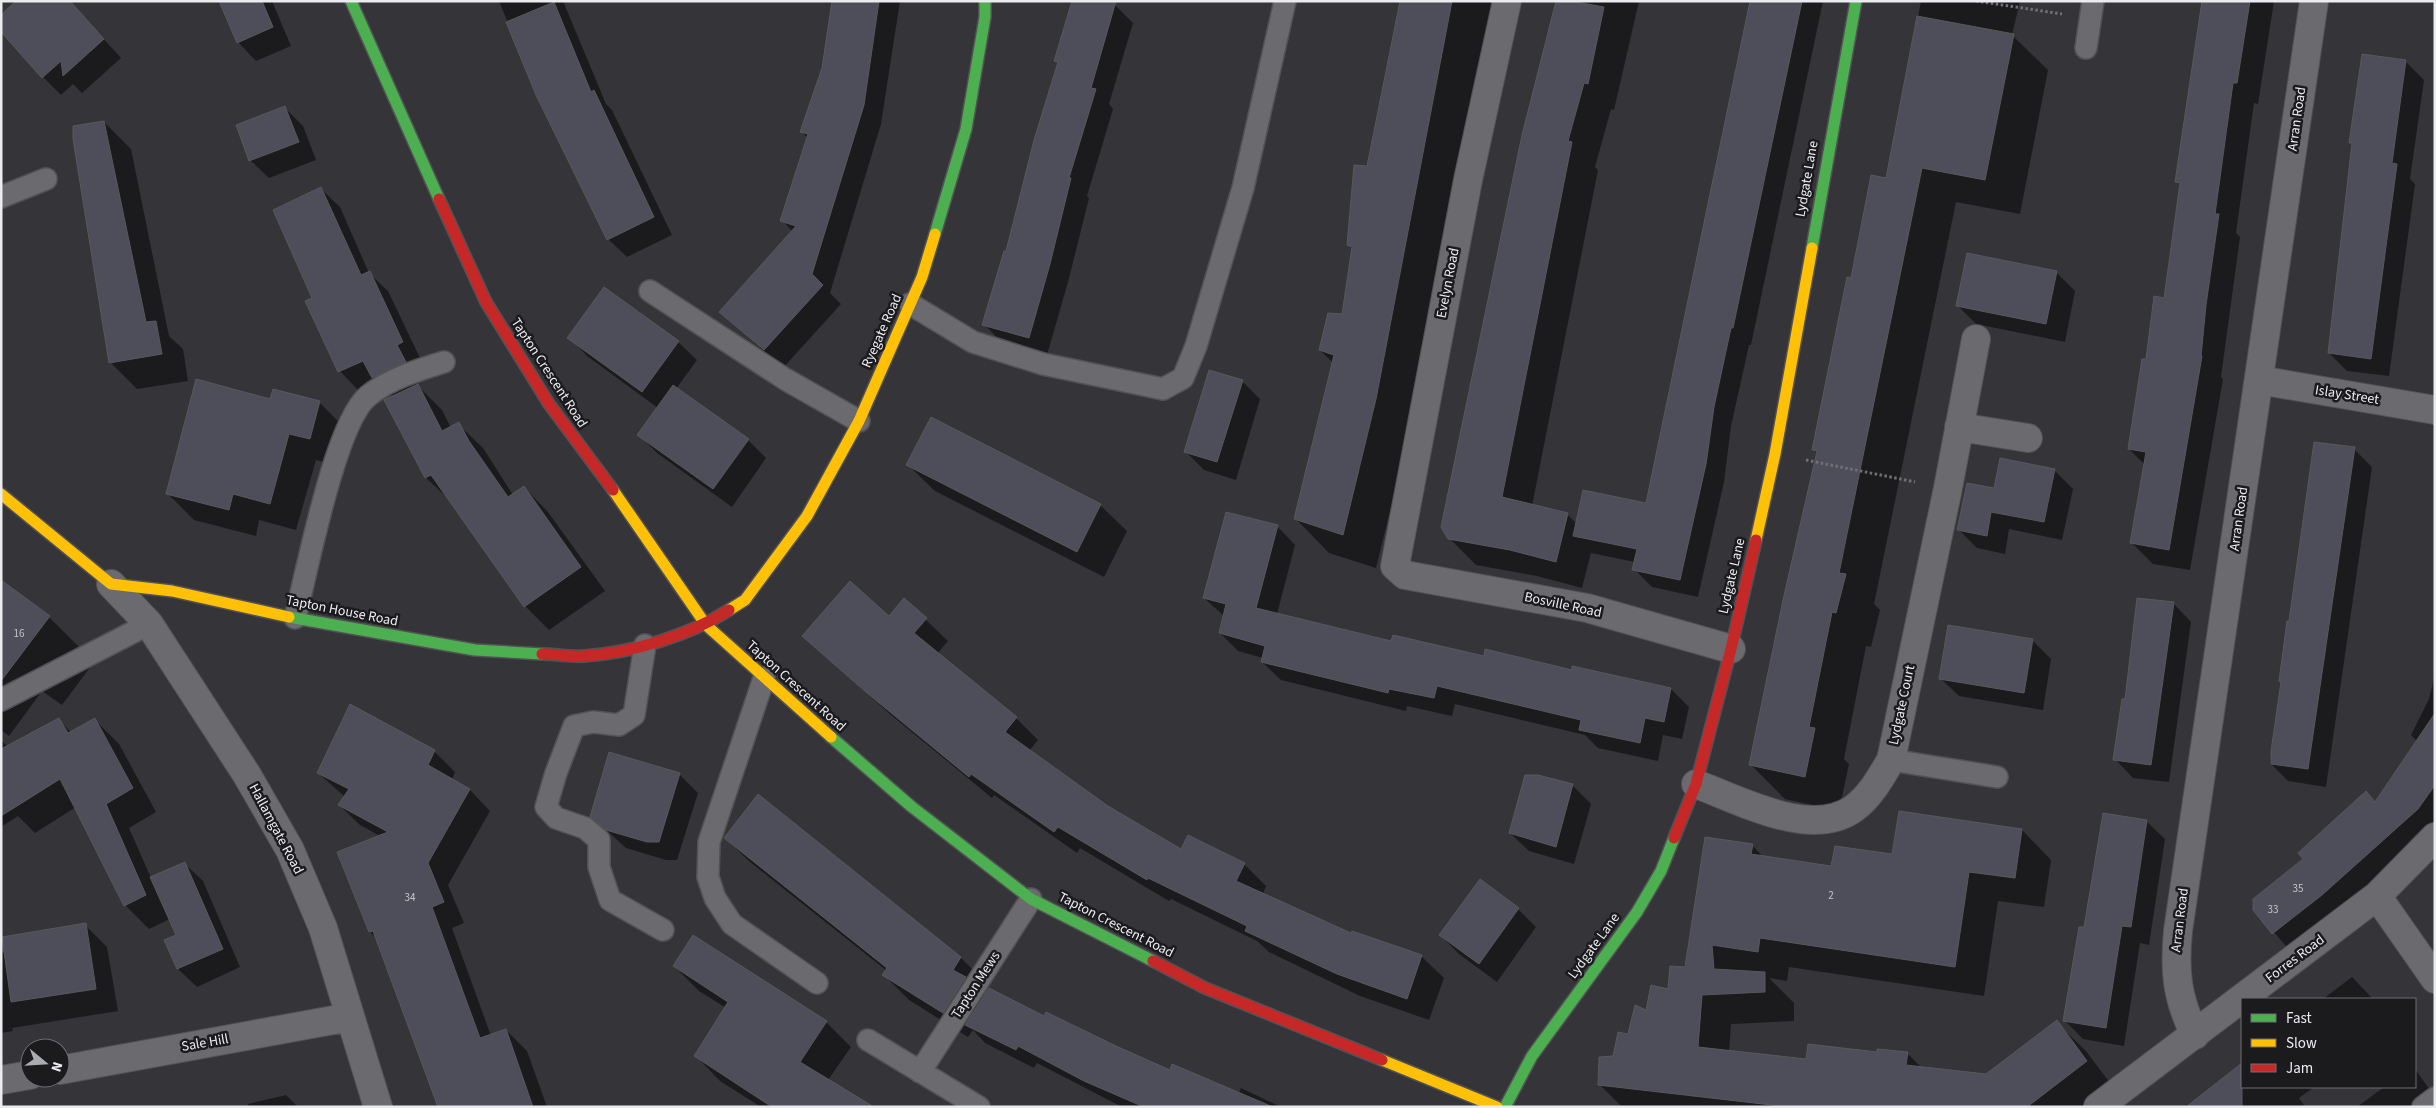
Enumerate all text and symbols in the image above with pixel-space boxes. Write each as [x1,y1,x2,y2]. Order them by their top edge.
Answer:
street label: Arran Road [2283,86,2311,152]
street label: Lydgate Lane [1790,139,1824,219]
street label: Evelyn Road [1431,246,1465,320]
street label: Ryegate Road [857,291,907,371]
street label: Tapton Crescent Road [506,314,592,432]
street label: Islay Street [2314,380,2381,410]
street label: Arran Road [2225,486,2253,552]
street label: Lydgate Lane [1714,536,1750,616]
street label: Bosville Road [1522,587,1604,623]
street label: Tapton House Road [284,590,400,632]
house number: 16 [14,626,25,641]
street label: Tapton Crescent Road [742,636,850,736]
street label: Lydgate Court [1884,663,1920,747]
street label: Hallamgate Road [244,780,308,878]
house number: 35 [2293,881,2303,896]
street label: Tapton Crescent Road [1055,887,1177,963]
street label: Arran Road [2166,887,2194,953]
house number: 2 [1828,888,1834,903]
house number: 34 [405,890,416,905]
house number: 33 [2268,902,2278,917]
street label: Lydgate Lane [1563,909,1625,983]
street label: Forres Road [2261,930,2329,988]
street label: Tapton Mews [947,947,1005,1023]
legend [2241,998,2416,1088]
text: Fast [2286,1008,2312,1029]
street label: Sale Hill [180,1029,231,1057]
text: Slow [2286,1033,2317,1054]
north arrow [20,1038,70,1088]
text: Jam [2286,1058,2313,1079]
text: N [45,1059,67,1074]

